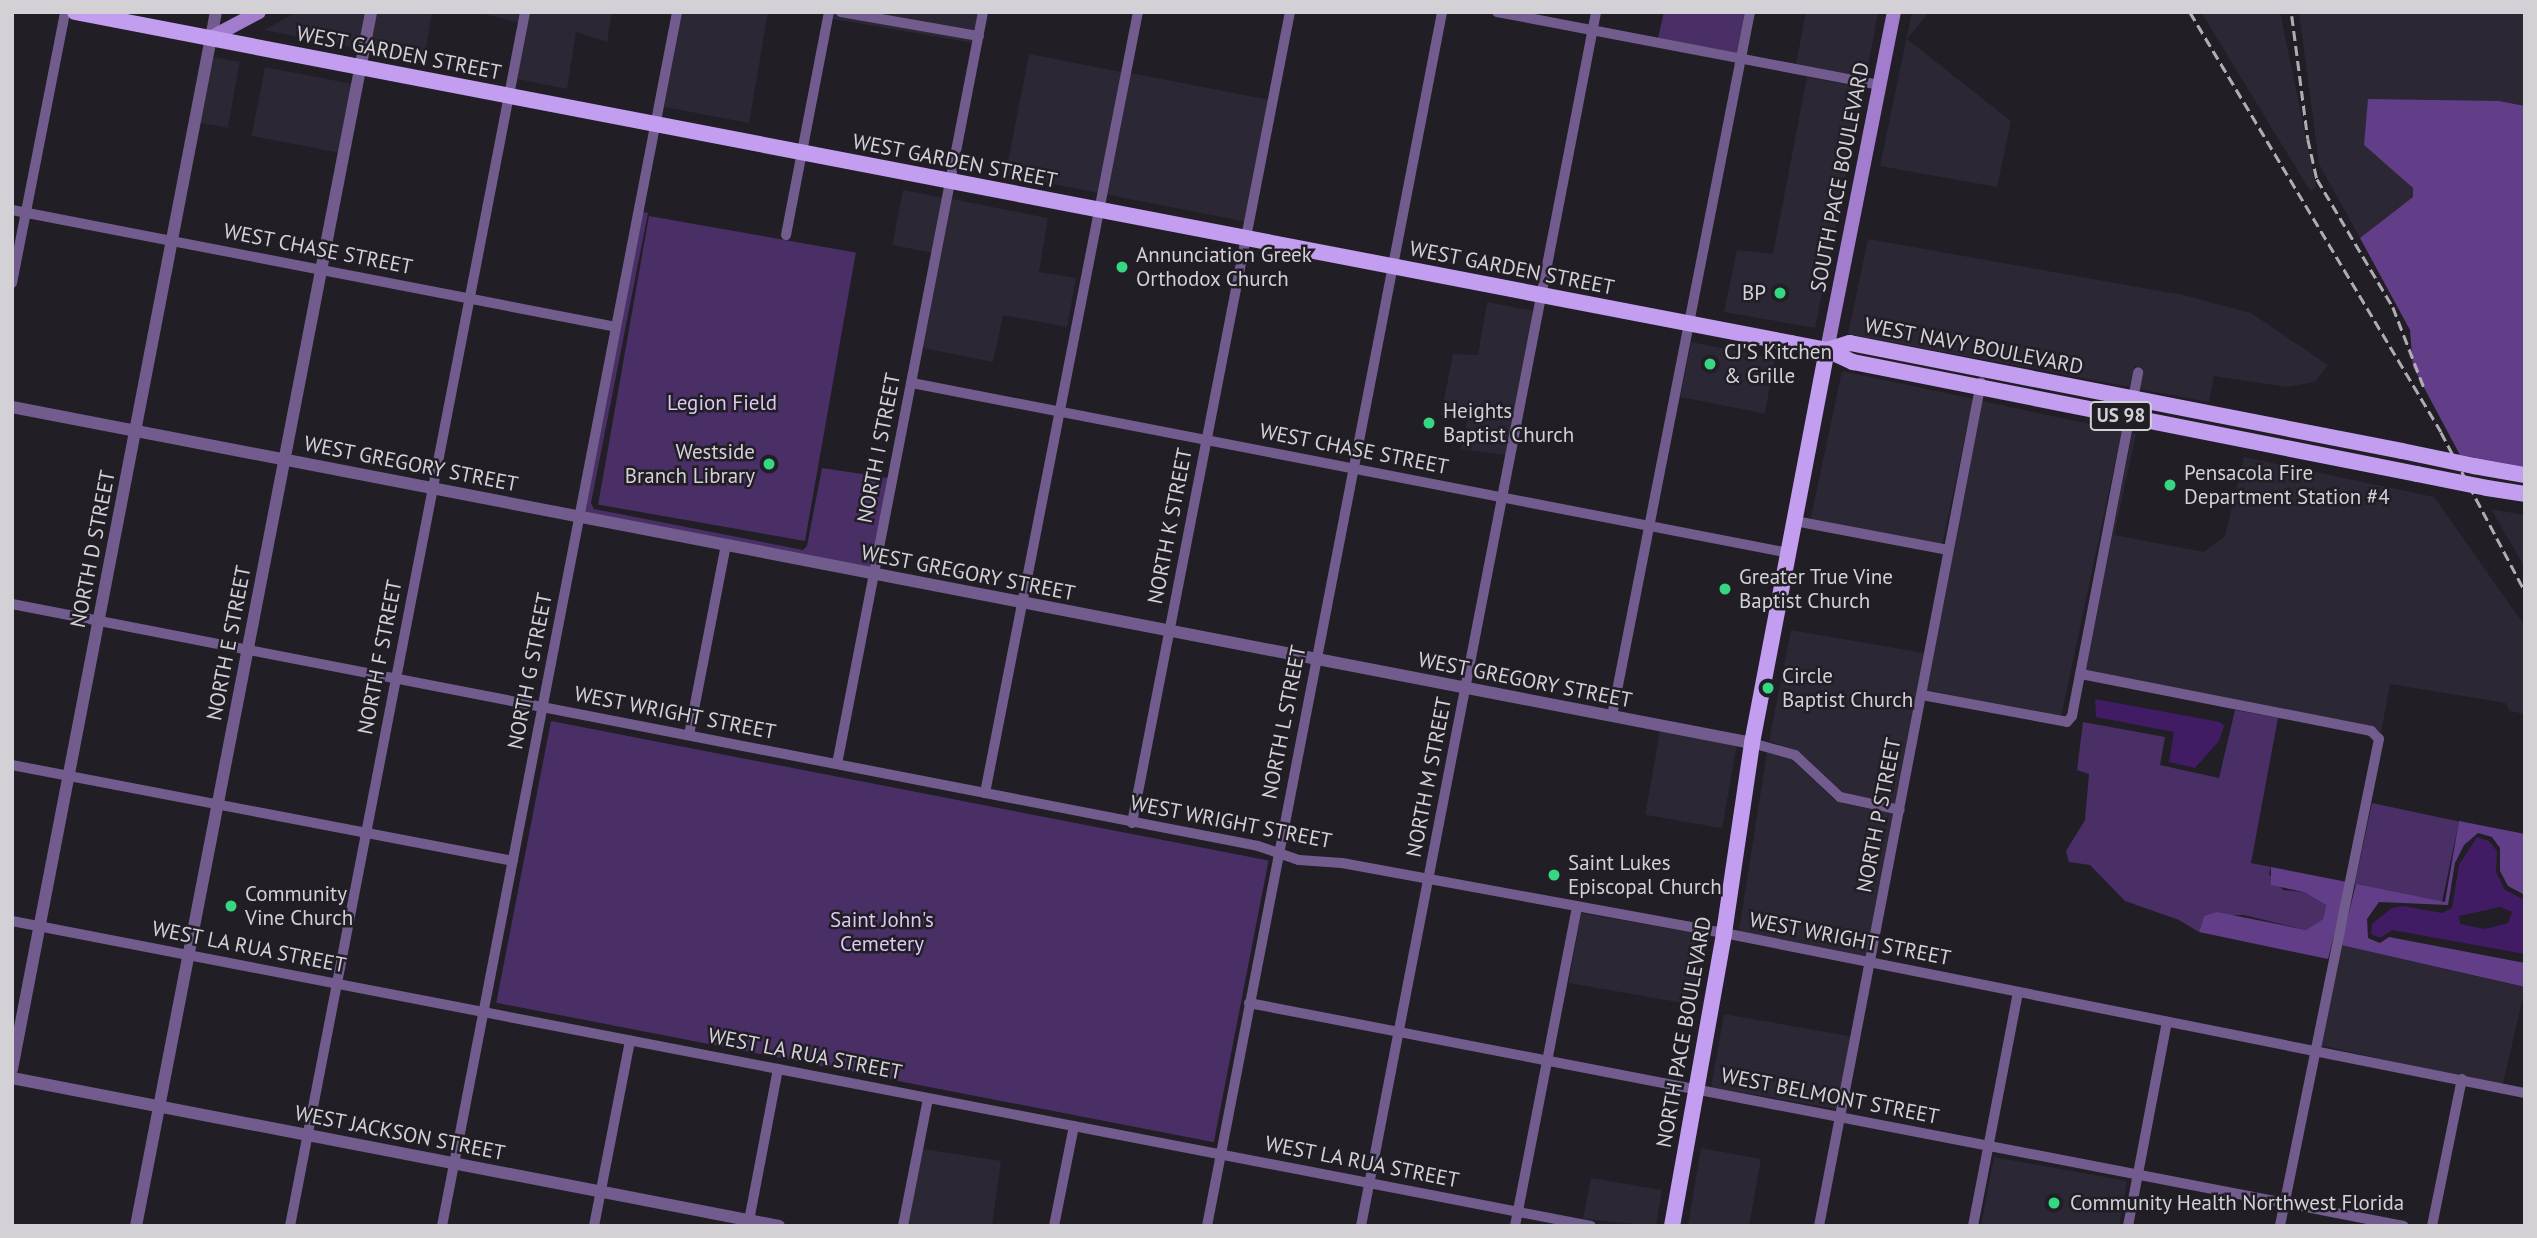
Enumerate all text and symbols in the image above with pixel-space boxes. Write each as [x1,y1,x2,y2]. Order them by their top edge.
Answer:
street label: WEST GARDEN STREET [294,21,504,85]
street label: SOUTH PACE BOULEVARD [1805,60,1875,294]
street label: WEST GARDEN STREET [850,129,1060,193]
street label: WEST CHASE STREET [221,218,415,280]
street label: WEST GARDEN STREET [1407,236,1617,300]
place label: Annunciation Greek Orthodox Church [1136,242,1312,292]
marker: Annunciation Greek Orthodox Church [1114,259,1130,275]
place label: BP [1742,280,1766,306]
marker: BP [1772,285,1788,301]
street label: WEST NAVY BOULEVARD [1862,312,2086,380]
place label: CJ'S Kitchen & Grille [1724,339,1832,389]
marker: CJ'S Kitchen & Grille [1702,356,1718,372]
street label: NORTH I STREET [852,371,906,525]
park label: Legion Field [667,390,777,416]
place label: Heights Baptist Church [1443,398,1574,448]
road number: US 98 [2090,400,2152,432]
marker: Heights Baptist Church [1421,415,1437,431]
street label: WEST CHASE STREET [1257,418,1451,480]
street label: WEST GREGORY STREET [301,431,521,497]
place label: Westside Branch Library [625,439,755,489]
street label: NORTH K STREET [1142,446,1198,606]
marker: Westside Branch Library [761,456,777,472]
place label: Pensacola Fire Department Station #4 [2184,460,2390,510]
street label: NORTH D STREET [65,468,121,630]
marker: Pensacola Fire Department Station #4 [2162,477,2178,493]
street label: WEST GREGORY STREET [858,540,1078,606]
street label: NORTH E STREET [202,563,256,723]
place label: Greater True Vine Baptist Church [1739,564,1894,614]
street label: NORTH F STREET [353,578,407,736]
marker: Greater True Vine Baptist Church [1717,581,1733,597]
street label: NORTH G STREET [502,591,558,751]
street label: NORTH L STREET [1257,643,1311,801]
street label: WEST GREGORY STREET [1415,647,1635,713]
place label: Circle Baptist Church [1782,663,1913,713]
marker: Circle Baptist Church [1760,680,1776,696]
street label: WEST WRIGHT STREET [571,681,779,745]
street label: NORTH M STREET [1401,695,1457,859]
street label: NORTH P STREET [1852,735,1906,895]
street label: WEST WRIGHT STREET [1127,790,1335,854]
place label: Saint Lukes Episcopal Church [1568,850,1722,900]
marker: Saint Lukes Episcopal Church [1546,867,1562,883]
place label: Community Vine Church [245,881,353,931]
marker: Community Vine Church [223,898,239,914]
park label: Saint John's Cemetery [830,907,934,957]
street label: WEST WRIGHT STREET [1746,907,1954,971]
street label: NORTH PACE BOULEVARD [1651,915,1717,1149]
street label: WEST LA RUA STREET [149,916,349,978]
street label: WEST LA RUA STREET [705,1023,905,1085]
street label: WEST BELMONT STREET [1718,1062,1942,1130]
street label: WEST JACKSON STREET [292,1100,508,1166]
street label: WEST LA RUA STREET [1262,1131,1462,1193]
place label: Community Health Northwest Florida [2070,1190,2405,1216]
marker: Community Health Northwest Florida [2044,1193,2064,1213]

